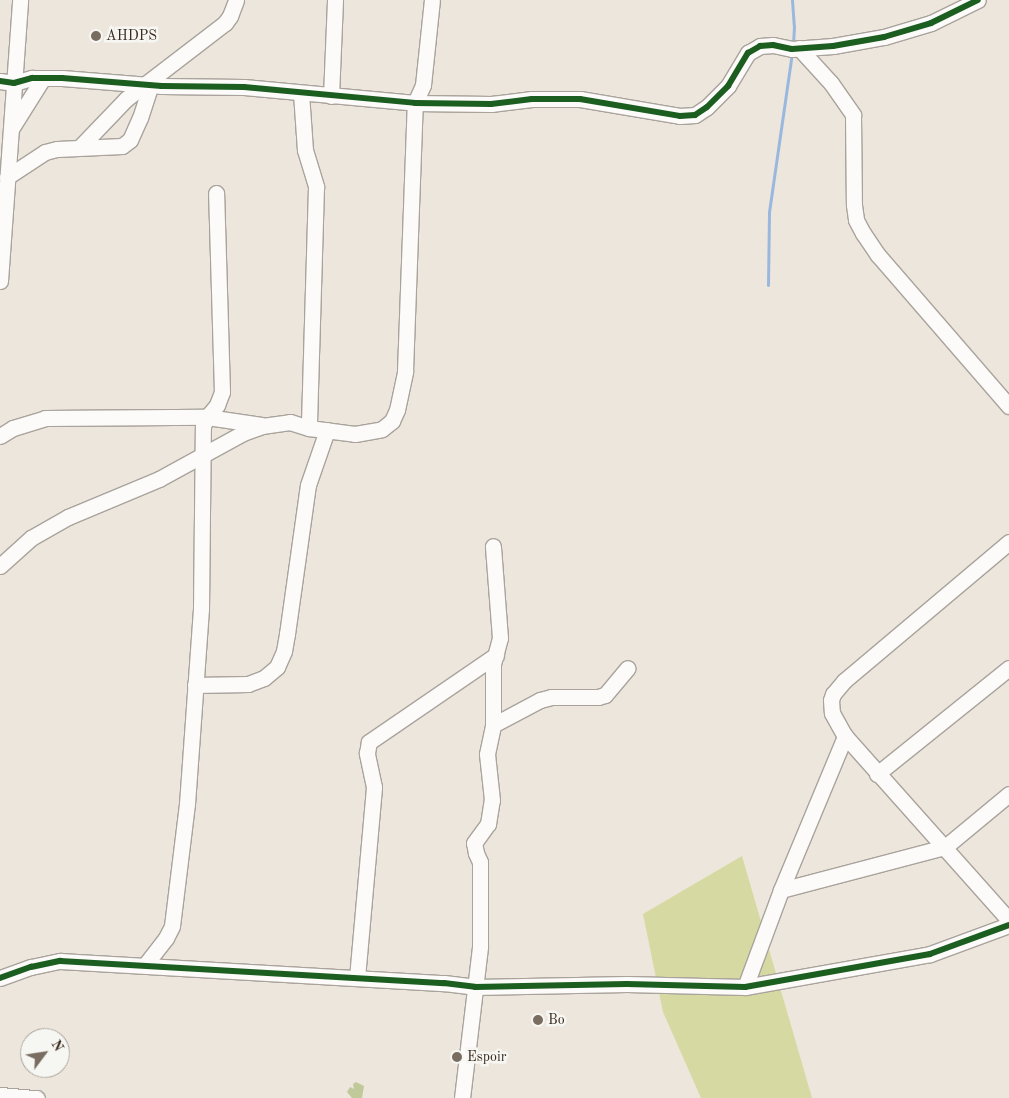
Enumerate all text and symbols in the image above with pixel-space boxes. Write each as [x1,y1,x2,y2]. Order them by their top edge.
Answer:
place label: AHDPS [106,28,157,44]
marker: AHDPS [90,30,102,42]
place label: Bo [548,1012,565,1028]
marker: Bo [532,1014,544,1026]
north arrow [20,1028,70,1078]
text: N [48,1038,66,1054]
place label: Espoir [467,1049,506,1065]
marker: Espoir [451,1051,463,1063]

